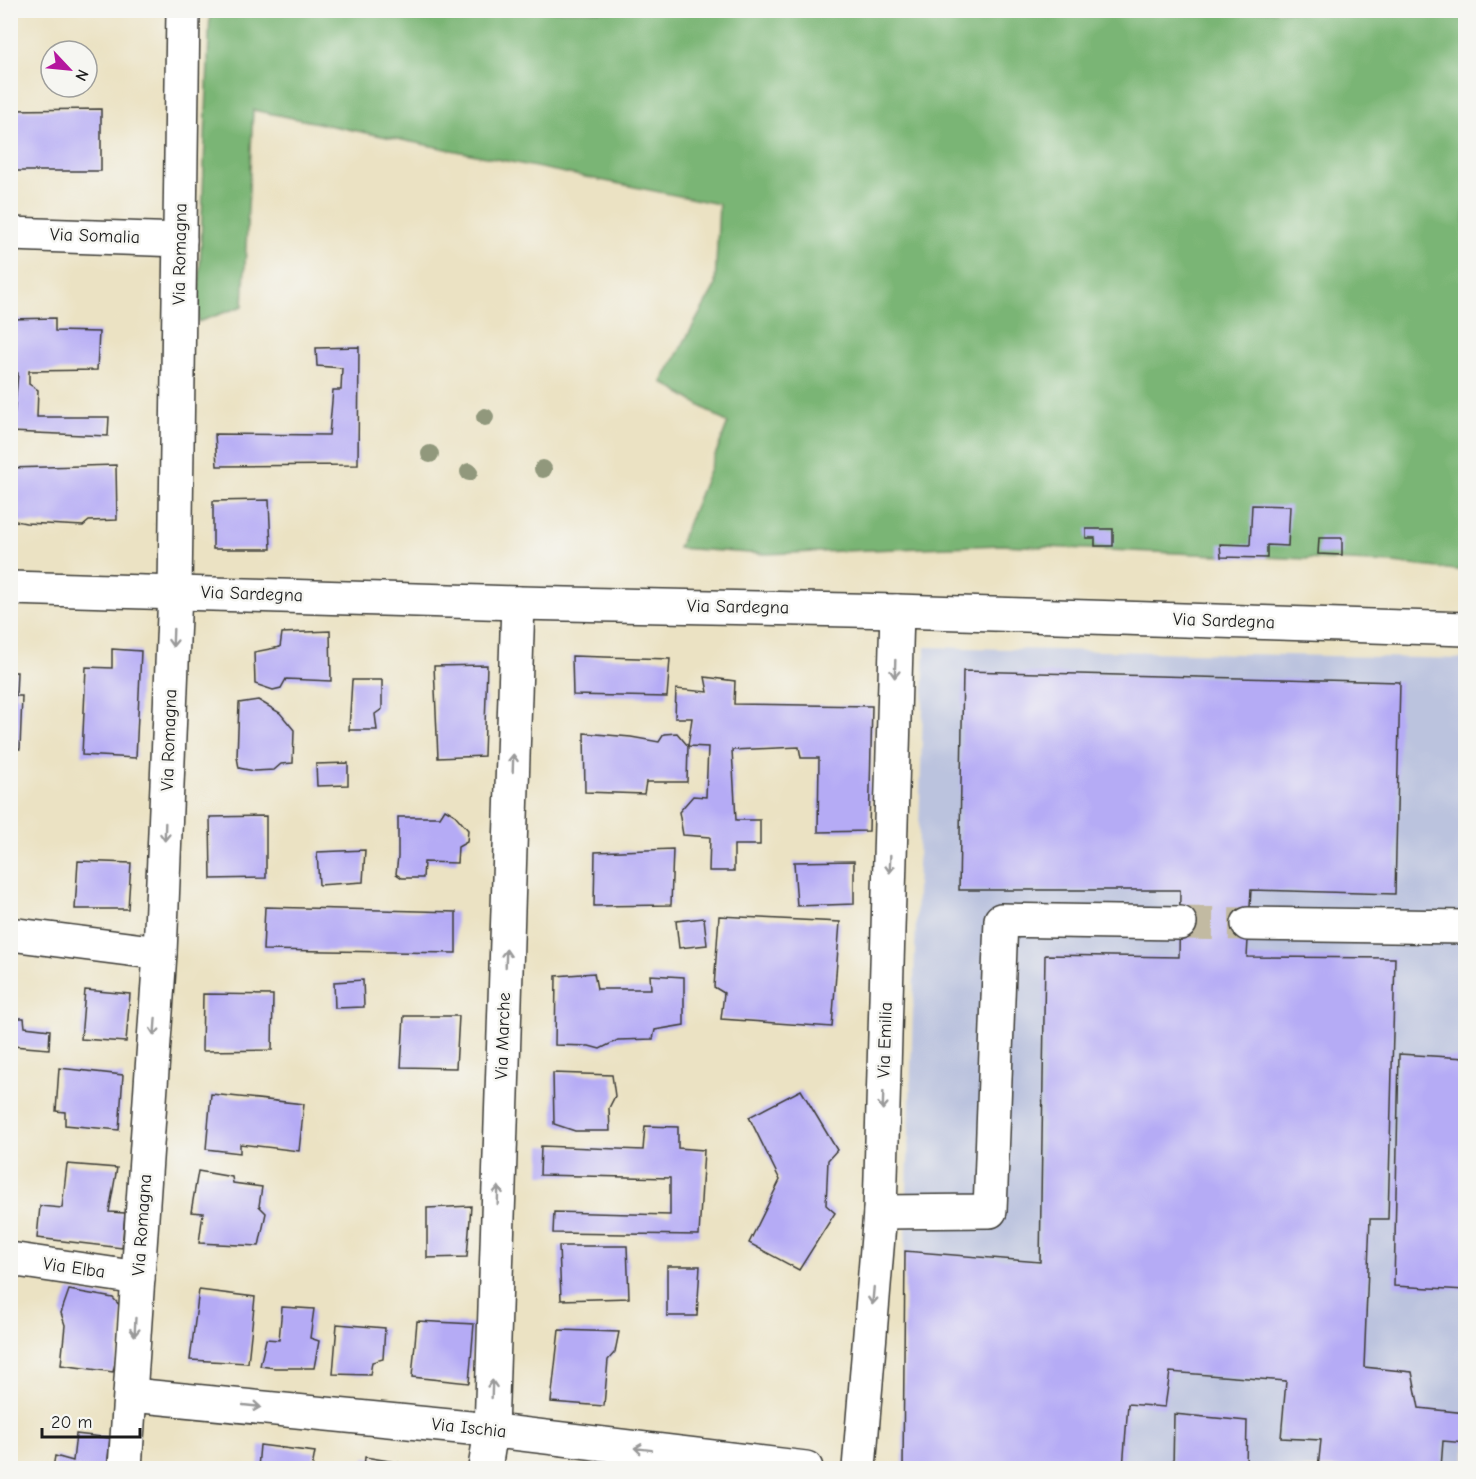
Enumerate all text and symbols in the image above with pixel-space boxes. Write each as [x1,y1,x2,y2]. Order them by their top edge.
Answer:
north arrow [39,39,99,99]
text: N [71,67,92,84]
street label: Via Romagna [169,203,191,305]
street label: Via Somalia [50,224,140,248]
street label: Via Sardegna [201,582,303,606]
street label: Via Sardegna [687,596,789,618]
street label: Via Sardegna [1173,609,1275,633]
one-way arrow [167,627,178,647]
one-way arrow [889,659,901,679]
street label: Via Romagna [157,689,181,791]
one-way arrow [507,753,518,773]
one-way arrow [159,822,171,842]
one-way arrow [884,854,895,874]
one-way arrow [500,948,512,968]
street label: Via Marche [491,992,515,1080]
street label: Via Emilia [873,1002,897,1078]
one-way arrow [150,1017,161,1037]
one-way arrow [878,1090,889,1110]
street label: Via Romagna [128,1173,156,1277]
one-way arrow [493,1185,504,1205]
street label: Via Elba [41,1253,107,1283]
one-way arrow [867,1285,878,1305]
one-way arrow [130,1316,141,1336]
one-way arrow [486,1380,497,1400]
scale bar [42,1401,140,1439]
one-way arrow [242,1401,262,1412]
text: 20 m [51,1412,92,1433]
street label: Via Ischia [430,1414,508,1442]
one-way arrow [634,1443,654,1454]

